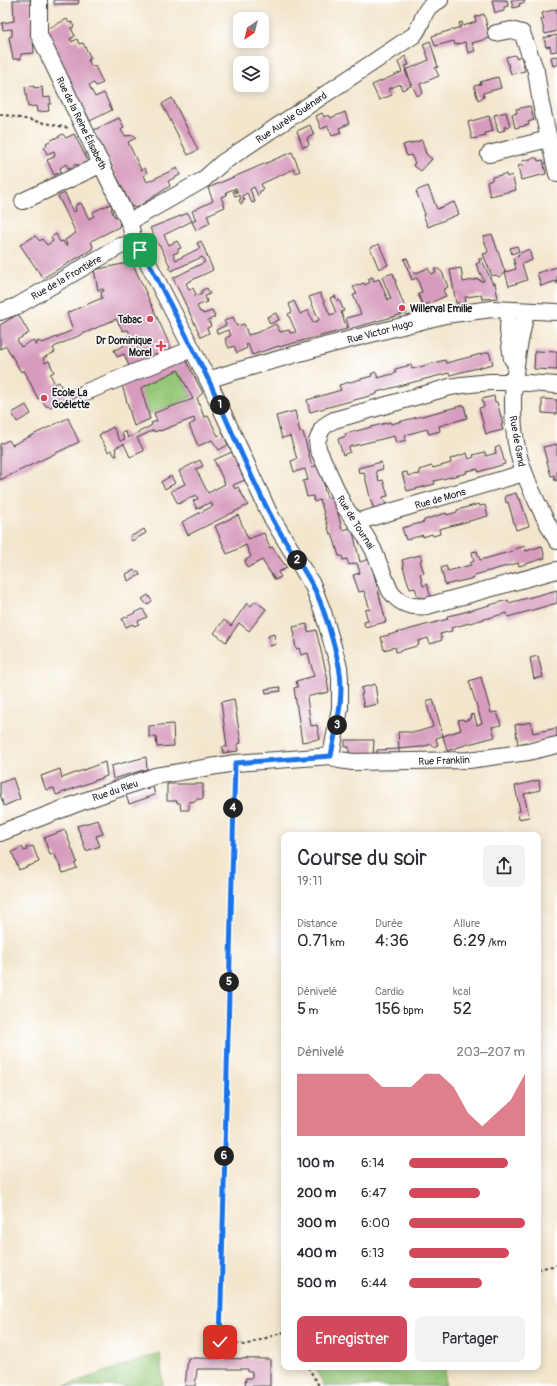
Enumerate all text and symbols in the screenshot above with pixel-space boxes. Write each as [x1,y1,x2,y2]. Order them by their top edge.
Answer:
north arrow [233,12,269,48]
map controls [233,12,269,92]
button: layers [233,56,269,92]
street label: Rue de la Reine Élisabeth [53,75,110,172]
street label: Rue Aurèle Guénard [254,90,329,146]
pin [123,233,157,267]
icon: arrive [129,239,151,261]
street label: Rue de la Frontière [29,253,104,303]
marker: Willerval Emilie [397,303,407,313]
place label: Willerval Emilie [410,303,473,315]
place label: Tabac [117,314,142,326]
marker: Tabac [145,314,155,324]
street label: Rue Victor Hugo [346,317,415,347]
place label: Dr Dominique Morel [96,335,153,359]
marker: Dr Dominique Morel [155,340,167,352]
place label: Ecole La Goélette [52,387,91,411]
marker: Ecole La Goélette [39,393,49,403]
pin: 1 [210,395,230,415]
text: 1 [218,398,222,411]
street label: Rue de Gand [507,415,527,468]
street label: Rue de Mons [413,486,468,512]
street label: Rue de Tournai [334,493,377,552]
pin: 2 [287,550,307,570]
text: 2 [294,553,300,566]
pin: 3 [327,715,347,735]
text: 3 [334,718,340,731]
street label: Rue Franklin [418,754,470,768]
street label: Rue du Rieu [91,778,140,804]
pin: 4 [223,798,243,818]
text: 4 [230,801,236,814]
text: Course du soir [297,844,427,872]
button: share [483,845,525,887]
text: 19:11 [297,873,322,889]
text: Distance [297,917,337,930]
text: Durée [375,917,402,930]
text: Allure [453,917,480,930]
text: 0.71 [297,930,328,951]
text: 4:36 [375,930,409,951]
text: 6:29 [453,930,486,951]
text: km [328,936,345,949]
text: /km [486,936,506,949]
pin: 5 [219,972,239,992]
text: 5 [226,975,232,988]
text: Dénivelé [297,985,337,998]
text: Cardio [375,985,404,998]
text: kcal [453,985,471,998]
text: 5 [297,998,306,1019]
text: 156 [375,998,401,1019]
text: 52 [453,998,472,1019]
text: m [306,1004,318,1017]
text: bpm [401,1004,424,1017]
text: Dénivelé [297,1044,344,1060]
text: 203–207 m [457,1044,525,1060]
pin: 6 [214,1146,234,1166]
text: 6 [221,1149,227,1162]
text: 100 m [297,1155,334,1171]
text: 6:14 [361,1155,385,1171]
text: 200 m [297,1185,336,1201]
text: 6:47 [361,1185,386,1201]
text: 300 m [297,1215,336,1231]
text: 6:00 [361,1215,390,1231]
text: 400 m [297,1245,337,1261]
text: 6:13 [361,1245,384,1261]
text: 500 m [297,1275,336,1291]
text: 6:44 [361,1275,387,1291]
button: Enregistrer [297,1316,407,1362]
button: Partager [415,1316,525,1362]
pin [203,1325,237,1359]
icon: check [209,1331,231,1353]

